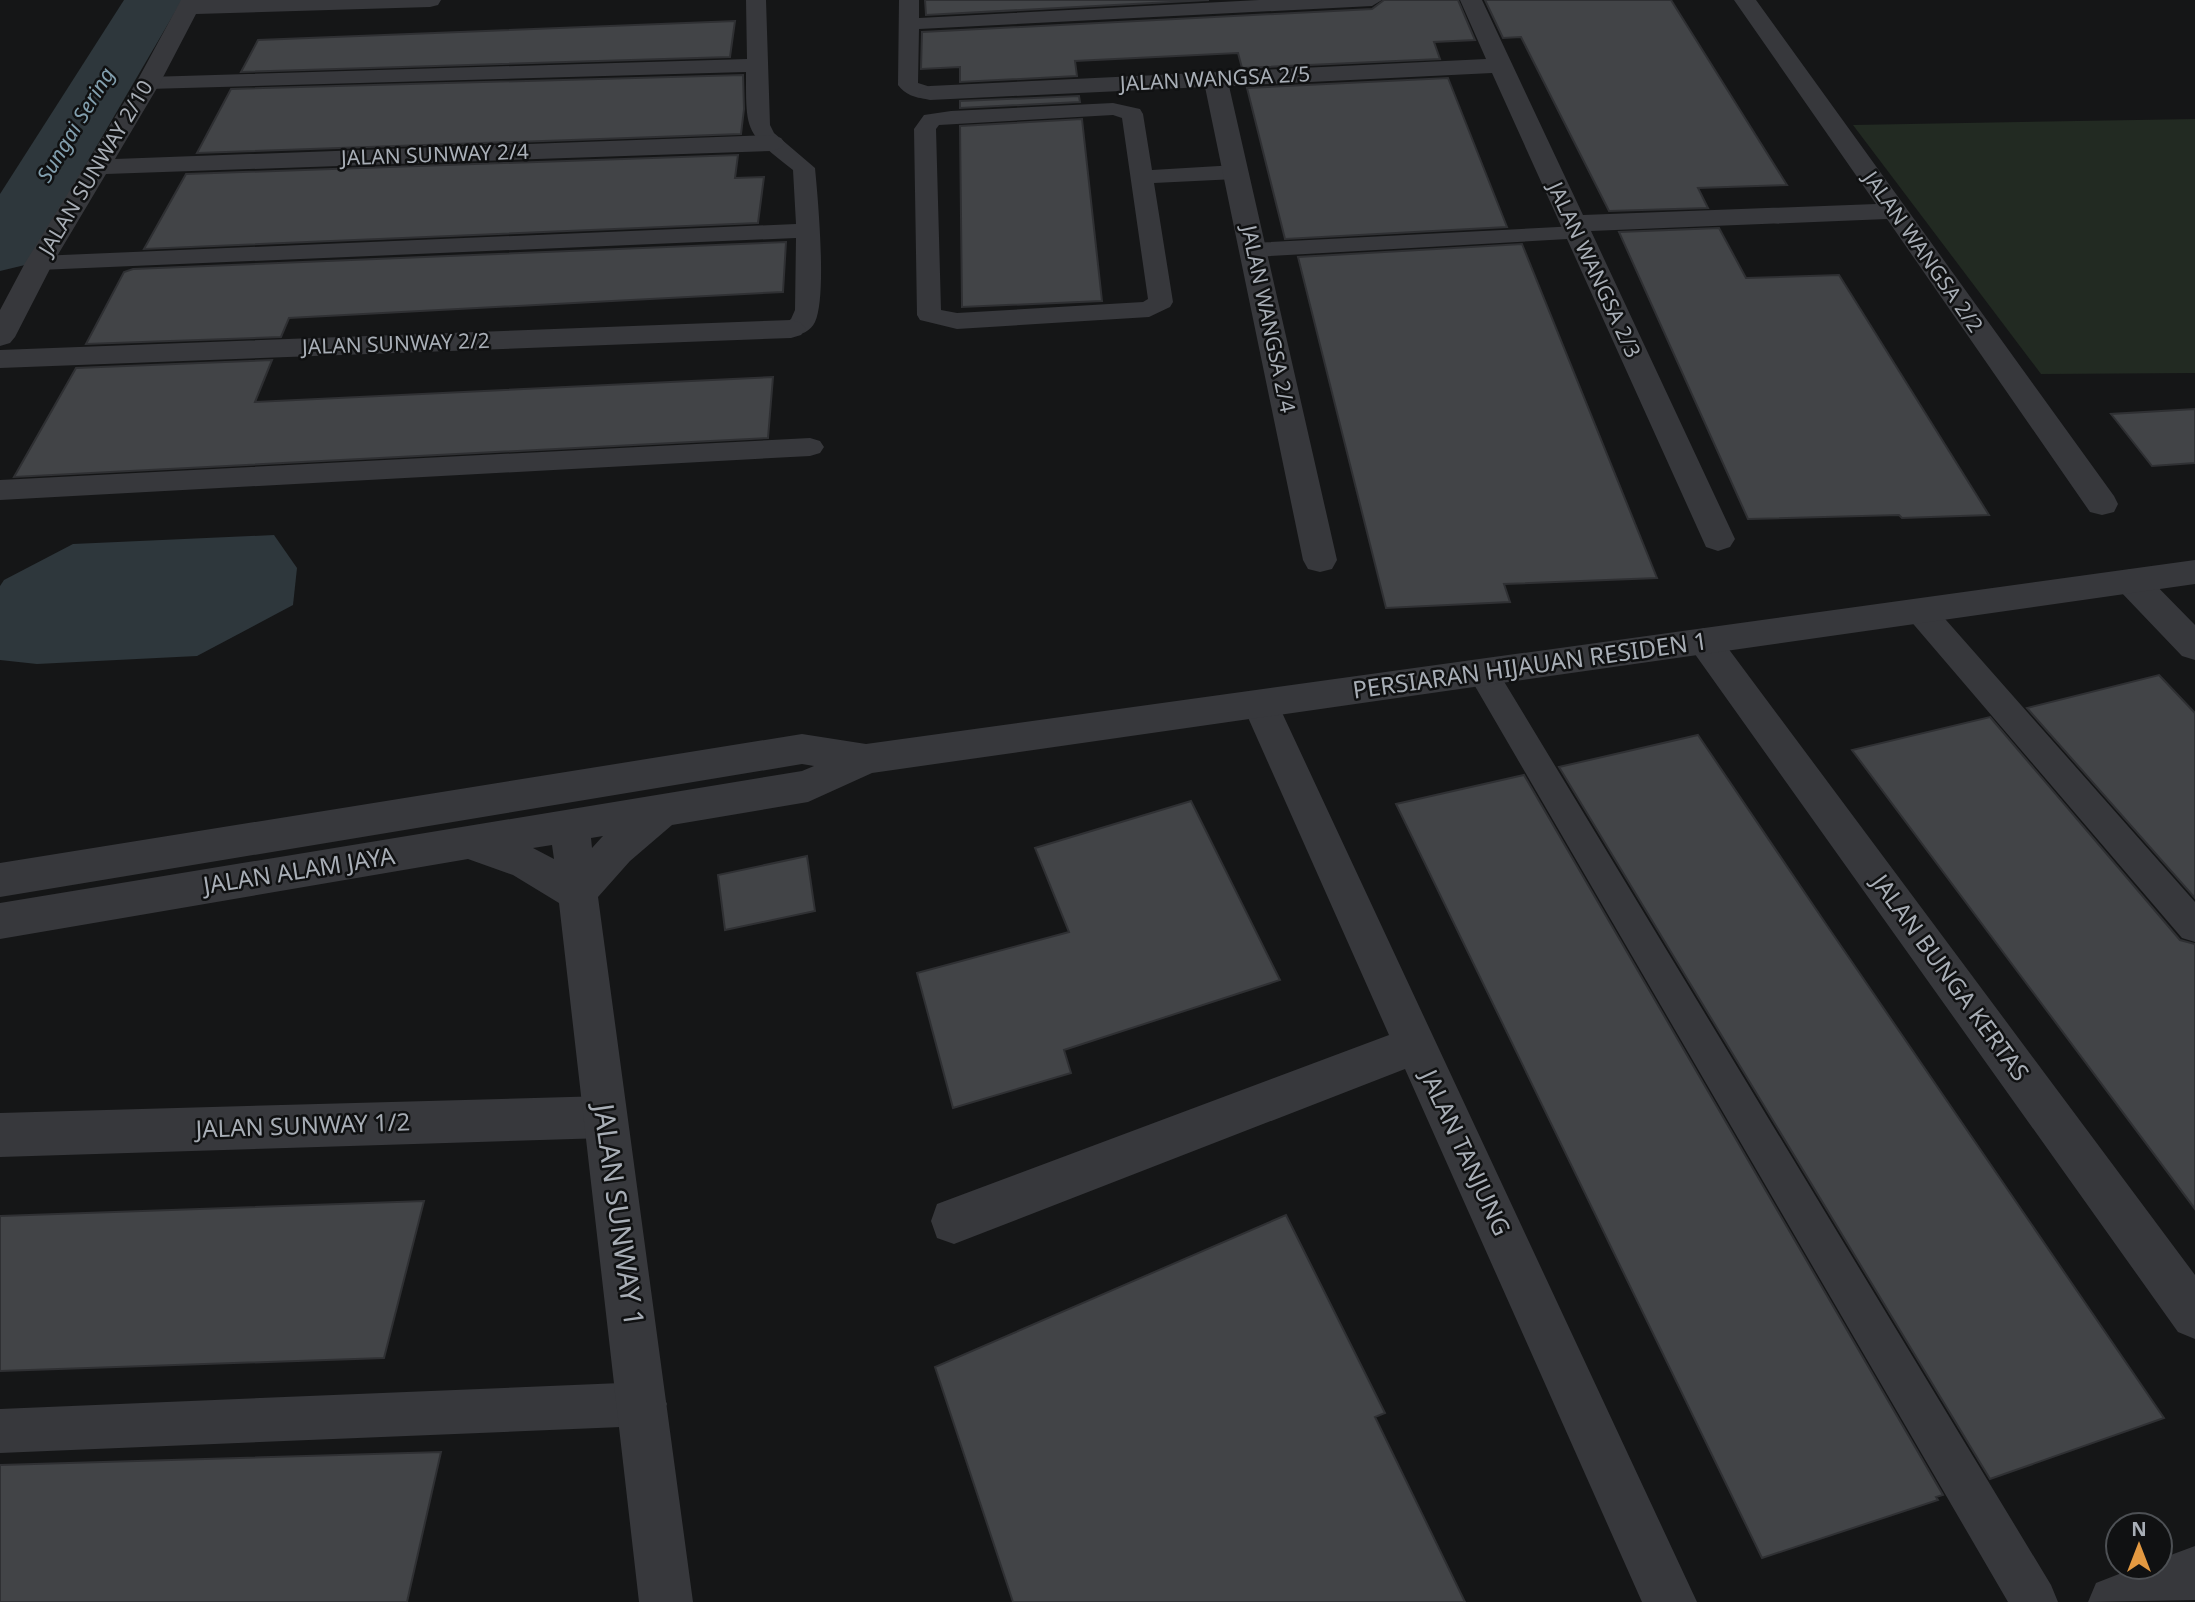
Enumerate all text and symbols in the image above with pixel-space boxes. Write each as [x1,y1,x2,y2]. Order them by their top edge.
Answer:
street label: JALAN WANGSA 2/5 [1117,59,1311,97]
water label: Sungai Sering [30,62,120,187]
street label: JALAN SUNWAY 2/10 [31,75,159,262]
street label: JALAN SUNWAY 2/4 [339,137,529,171]
street label: JALAN WANGSA 2/2 [1857,164,1990,338]
street label: JALAN WANGSA 2/3 [1541,175,1648,362]
street label: JALAN WANGSA 2/4 [1235,221,1302,415]
street label: JALAN SUNWAY 2/2 [300,326,490,360]
street label: PERSIARAN HIJAUAN RESIDEN 1 [1350,623,1709,706]
street label: JALAN ALAM JAYA [199,838,398,901]
street label: JALAN BUNGA KERTAS [1864,865,2037,1087]
street label: JALAN TANJUNG [1413,1062,1519,1241]
street label: JALAN SUNWAY 1 [585,1098,654,1328]
street label: JALAN SUNWAY 1/2 [193,1104,411,1145]
north arrow [2104,1511,2174,1581]
text: N [2131,1516,2147,1542]

